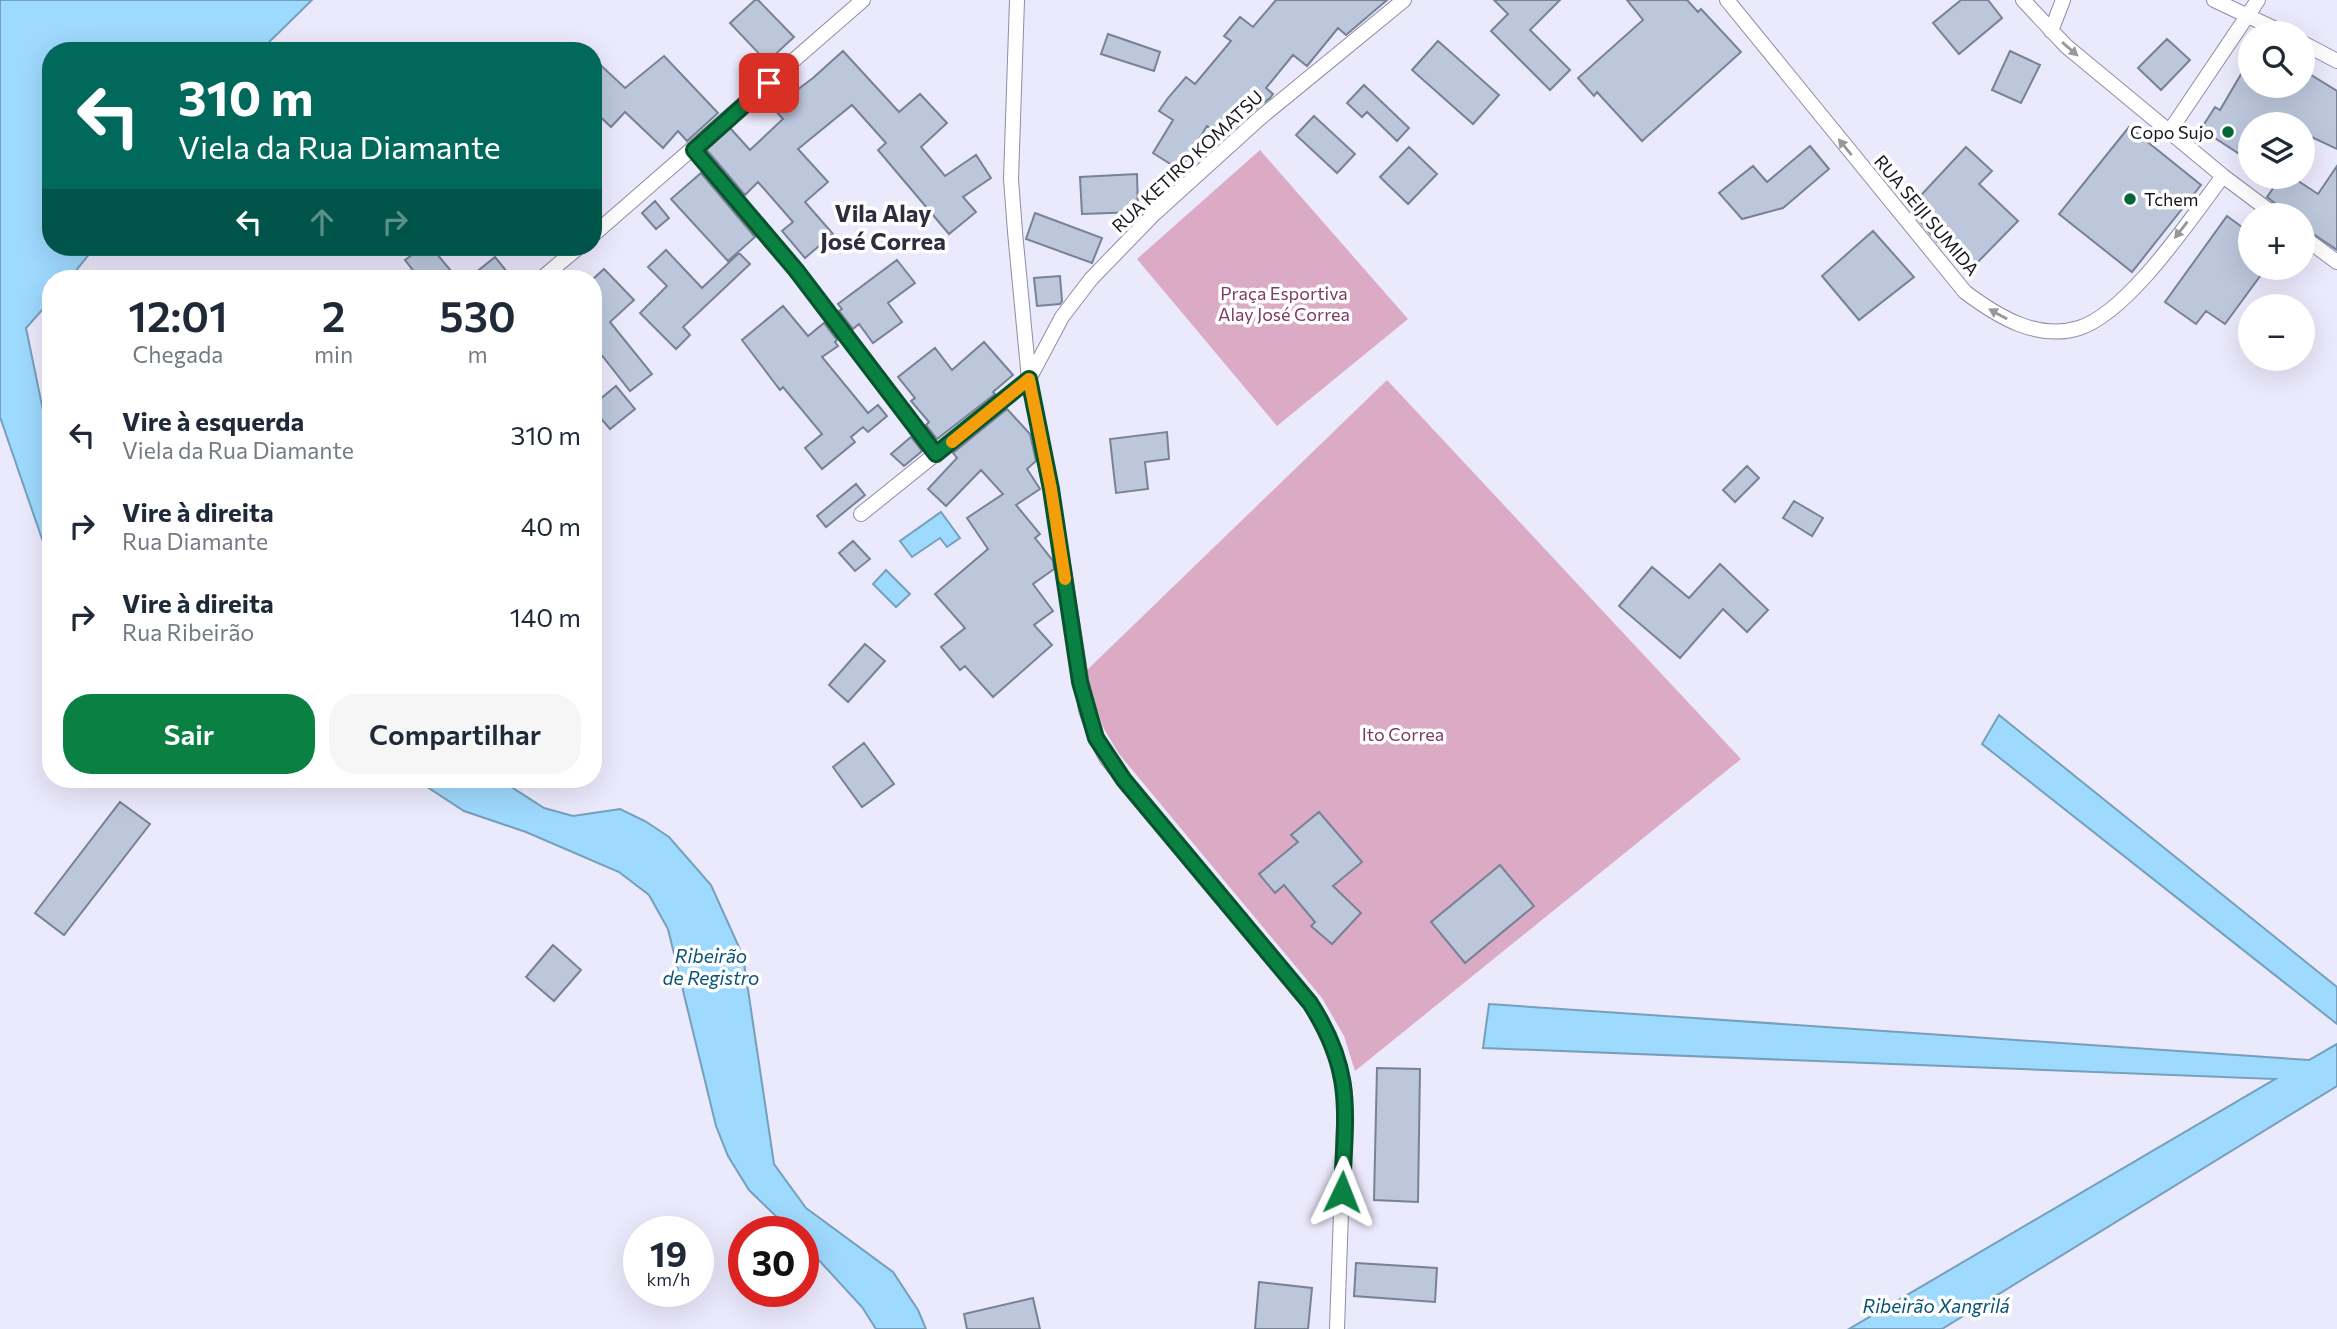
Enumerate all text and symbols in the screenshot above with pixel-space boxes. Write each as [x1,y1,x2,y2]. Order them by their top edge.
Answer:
map controls [2238,21,2315,371]
button: search [2238,21,2315,98]
one-way arrow [2062,41,2079,56]
pin [739,53,799,113]
icon: arrive [750,64,788,102]
text: 310 m [178,66,313,126]
icon: left [63,70,154,161]
street label: RUA KETIRO KOMATSU [1107,85,1267,237]
button: layers [2238,112,2315,189]
place label: Copo Sujo [2130,121,2214,143]
marker: Copo Sujo [2220,124,2236,140]
text: Viela da Rua Diamante [178,126,501,166]
one-way arrow [1838,138,1853,156]
street label: RUA SEIJI SUMIDA [1870,150,1984,280]
place label: Tchem [2144,188,2199,210]
marker: Tchem [2122,191,2138,207]
district label: Vila Alay José Correa [820,198,946,255]
icon: left [230,203,268,241]
icon: ahead [303,203,341,241]
icon: right [376,203,414,241]
button: + [2238,203,2315,280]
one-way arrow [2174,221,2189,238]
park label: Praça Esportiva Alay José Correa [1218,282,1350,325]
text: 12:01 [128,289,228,341]
text: 2 [322,289,345,341]
text: 530 [439,289,516,341]
button: − [2238,294,2315,371]
one-way arrow [1988,308,2007,320]
text: Chegada [133,340,223,368]
text: min [314,340,353,368]
text: m [468,340,488,368]
text: Vire à esquerda [122,405,304,436]
icon: left [63,416,101,454]
text: 310 m [510,419,581,450]
text: Viela da Rua Diamante [122,436,354,464]
text: Vire à direita [122,496,274,527]
icon: right [63,507,101,545]
text: 40 m [521,510,581,541]
text: Rua Diamante [122,527,268,555]
text: Vire à direita [122,587,274,618]
icon: right [63,598,101,636]
text: 140 m [510,601,581,632]
text: Rua Ribeirão [122,618,254,646]
button: Sair [63,694,315,774]
button: Compartilhar [329,694,581,774]
park label: Ito Correa [1362,723,1444,745]
water label: Ribeirão de Registro [663,944,759,989]
position arrow [1305,1155,1379,1229]
speed limit sign: 30 [728,1216,819,1307]
text: 19 [650,1231,687,1274]
text: km/h [647,1268,690,1290]
water label: Ribeirão Xangrilá [1862,1294,2011,1317]

